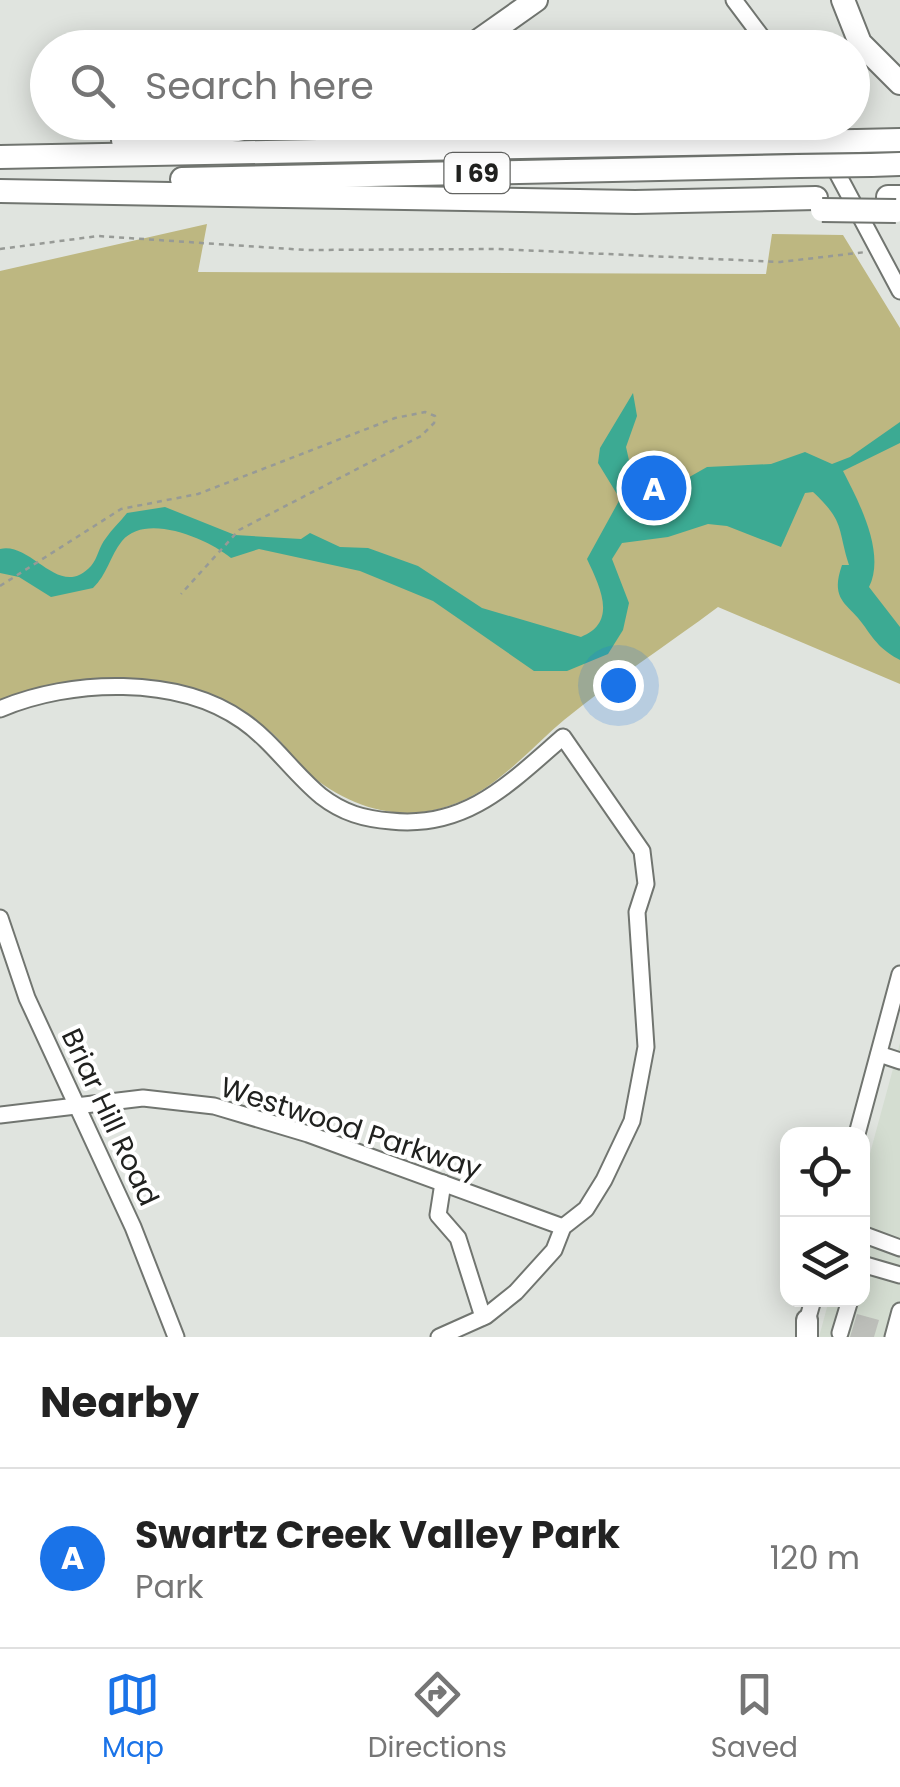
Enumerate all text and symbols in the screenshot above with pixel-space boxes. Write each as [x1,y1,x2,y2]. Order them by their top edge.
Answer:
search box [30,30,870,140]
icon: search [65,58,120,113]
text: Search here [145,59,374,112]
road number: I 69 [444,153,510,193]
pin: A [622,450,686,526]
your location [593,660,644,711]
street label: Briar Hill Road [52,1022,168,1212]
street label: Westwood Parkway [215,1067,487,1189]
map controls [780,1127,870,1307]
button: locate [780,1127,870,1217]
button: layers [780,1217,870,1307]
text: Nearby [40,1373,199,1432]
text: Swartz Creek Valley Park [135,1508,620,1561]
text: A [61,1535,84,1580]
text: 120 m [770,1535,860,1580]
text: Park [135,1564,204,1609]
tab: Map [102,1667,164,1769]
tab: Directions [368,1667,507,1769]
tab: Saved [711,1667,798,1769]

